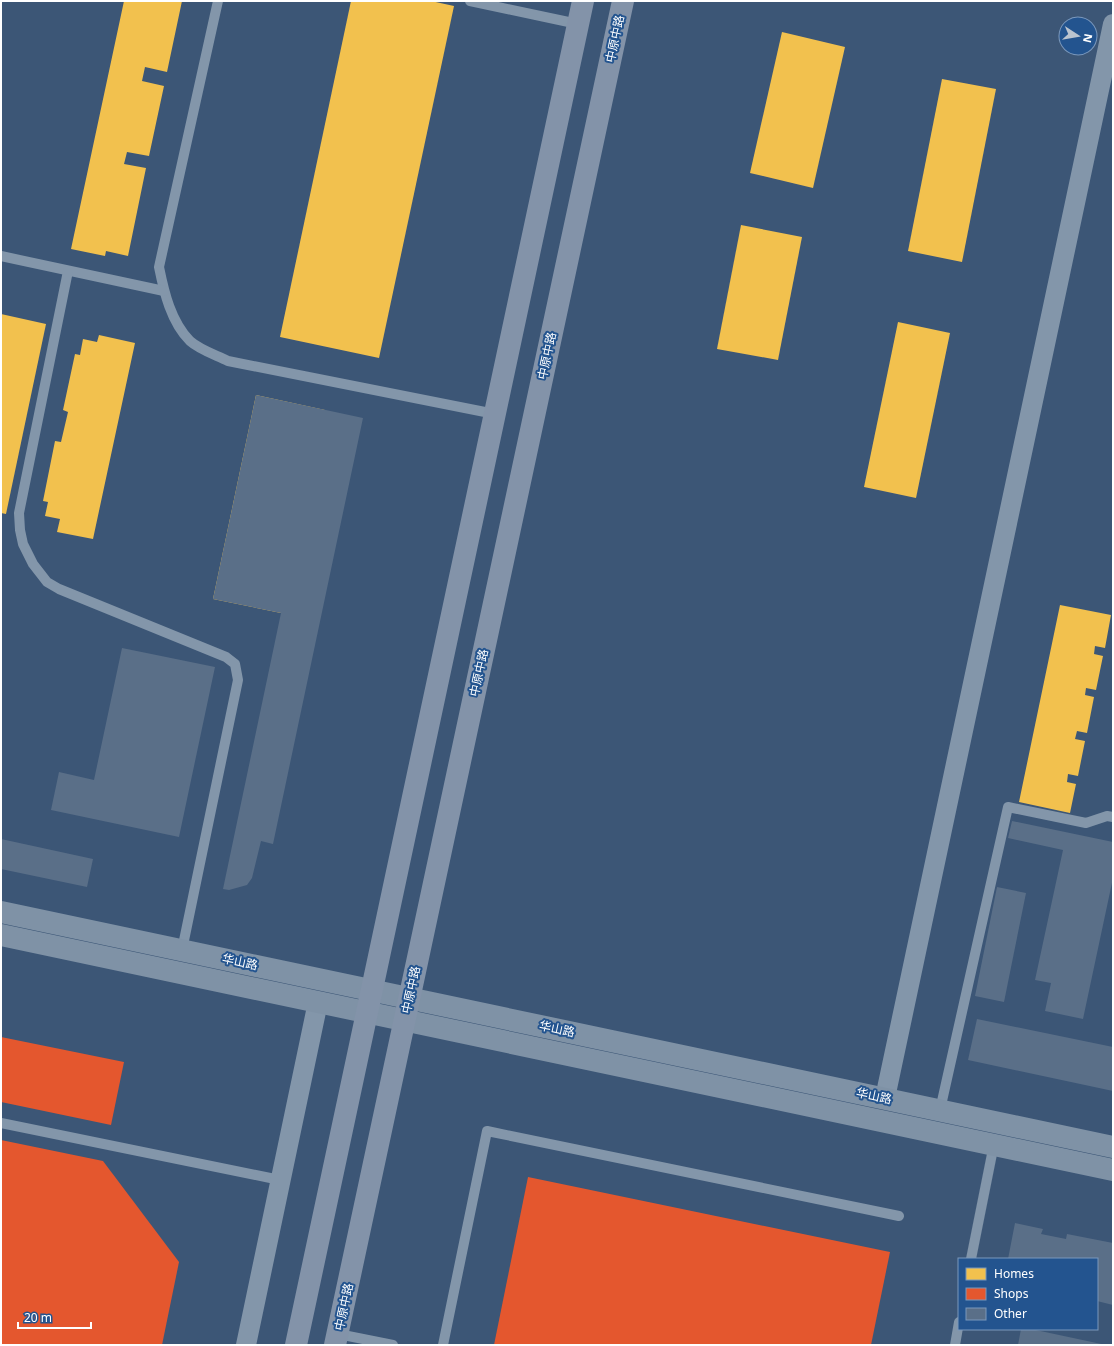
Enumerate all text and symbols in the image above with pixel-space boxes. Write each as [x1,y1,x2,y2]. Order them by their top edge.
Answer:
street label: 中原中路 [601,14,628,64]
north arrow [1058,16,1098,56]
text: N [1080,32,1097,44]
street label: 中原中路 [533,331,560,381]
street label: 中原中路 [465,648,492,698]
street label: 华山路 [221,949,259,974]
street label: 中原中路 [397,965,424,1015]
street label: 华山路 [538,1016,576,1041]
street label: 华山路 [855,1083,893,1108]
legend [958,1258,1098,1330]
text: Homes [994,1265,1034,1282]
street label: 中原中路 [330,1282,357,1332]
text: Shops [994,1285,1029,1302]
scale bar [18,1304,91,1330]
text: Other [994,1305,1027,1322]
text: 20 m [24,1309,52,1326]

